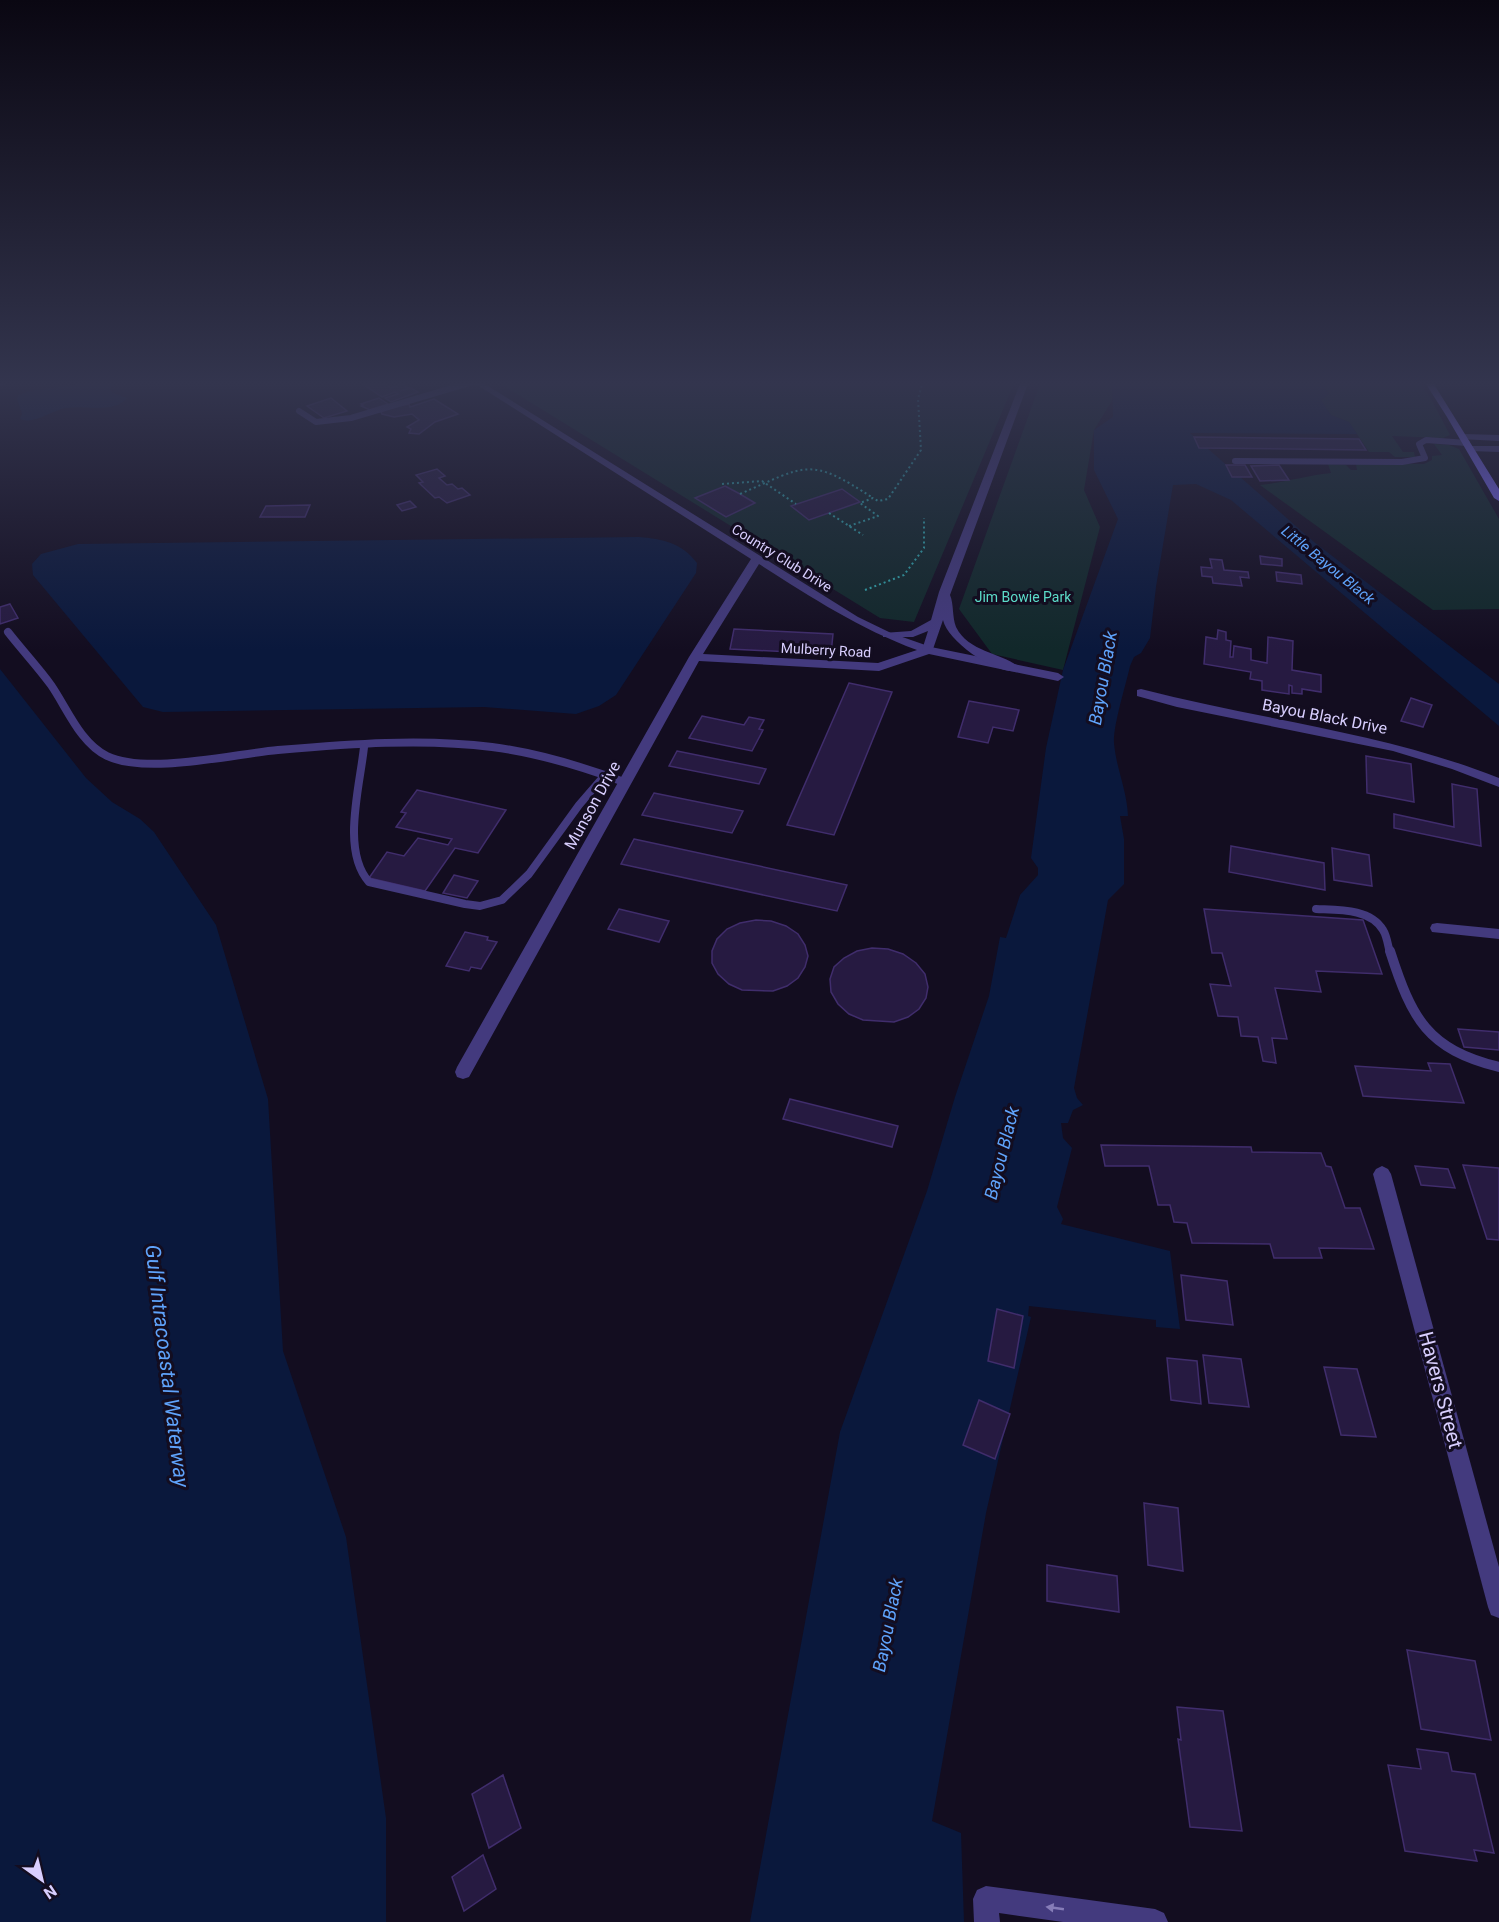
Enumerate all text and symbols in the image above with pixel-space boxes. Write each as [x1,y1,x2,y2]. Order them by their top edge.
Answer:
street label: Country Club Drive [729,521,835,595]
water label: Little Bayou Black [1278,522,1379,609]
park label: Jim Bowie Park [975,589,1072,605]
water label: Bayou Black [1084,628,1121,727]
street label: Mulberry Road [780,640,872,660]
street label: Bayou Black Drive [1261,695,1389,738]
street label: Munson Drive [560,758,624,853]
water label: Bayou Black [980,1103,1023,1202]
water label: Gulf Intracoastal Waterway [140,1243,194,1490]
street label: Havers Street [1414,1329,1468,1451]
water label: Bayou Black [868,1575,907,1674]
north arrow [12,1850,72,1910]
text: N [40,1881,60,1903]
one-way arrow [1046,1904,1065,1913]

